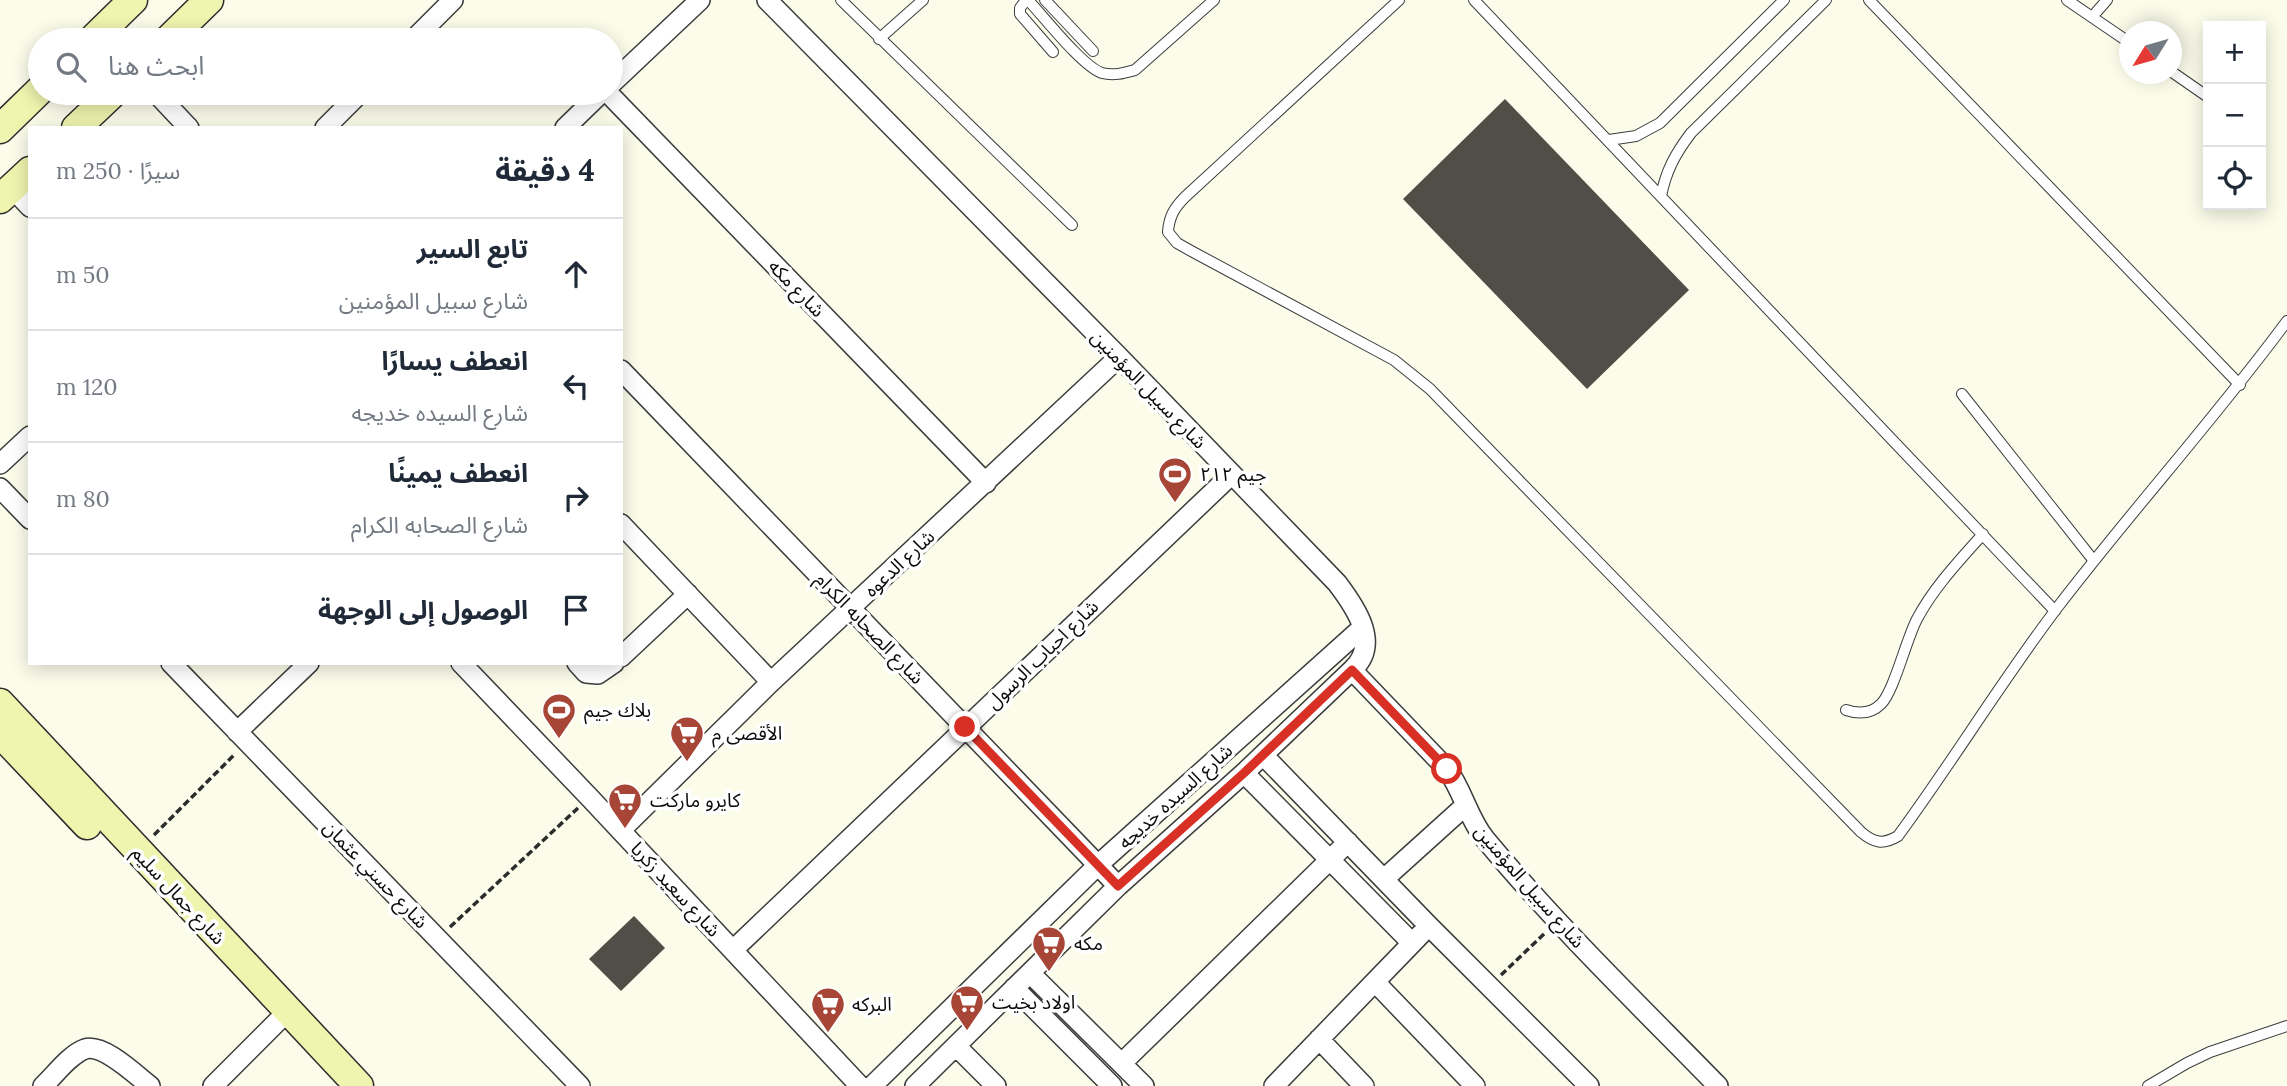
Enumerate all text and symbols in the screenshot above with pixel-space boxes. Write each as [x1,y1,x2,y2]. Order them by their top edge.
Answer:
north arrow [2119,21,2182,84]
map controls [2203,21,2266,210]
button: + [2203,21,2266,84]
search box [28,28,623,105]
icon: search [52,48,90,86]
text: ابحث هنا [108,49,204,82]
button: − [2203,84,2266,147]
button: locate [2203,147,2266,210]
text: 4 دقيقة [495,151,595,189]
text: سيرًا · 250 m [56,156,180,185]
text: تابع السير [417,232,528,265]
street label: شارع مكه [762,254,830,323]
icon: ahead [557,255,595,293]
text: 50 m [56,260,109,289]
text: شارع سبيل المؤمنين [339,286,528,315]
street label: شارع سبيل المؤمنين [1085,324,1212,455]
text: انعطف يسارًا [381,344,528,377]
icon: left [557,367,595,405]
text: 120 m [56,372,118,401]
text: شارع السيده خديجه [351,398,528,427]
sports icon: جيم ٢١٢ [1156,455,1194,504]
text: انعطف يمينًا [388,456,528,489]
place label: جيم ٢١٢ [1200,462,1267,489]
icon: right [557,479,595,517]
text: 80 m [56,484,110,513]
text: شارع الصحابه الكرام [351,510,528,539]
street label: شارع الدعوه [859,524,941,603]
street label: شارع الصحابه الكرام [808,567,929,691]
icon: arrive [557,591,595,629]
text: الوصول إلى الوجهة [318,593,528,626]
street label: شارع احباب الرسول [981,594,1105,715]
sports icon: بلاك جيم [540,691,578,740]
place label: بلاك جيم [584,698,651,725]
route end [949,711,980,742]
supermarket icon: الأقصى م [668,714,706,763]
place label: الأقصى م [712,721,782,748]
street label: شارع السيده خديجه [1113,738,1239,855]
route start [1431,753,1462,784]
supermarket icon: كايرو ماركت [606,781,644,830]
place label: كايرو ماركت [650,788,742,812]
street label: شارع حسني عثمان [316,815,434,935]
street label: شارع سبيل المؤمنين [1468,819,1590,954]
street label: شارع سعيد زكريا [624,836,726,943]
street label: شارع جمال سليم [125,841,231,951]
supermarket icon: مكه [1030,924,1068,973]
place label: مكه [1074,931,1103,955]
supermarket icon: اولاد بخيت [948,983,986,1032]
supermarket icon: البركه [809,985,847,1034]
place label: اولاد بخيت [992,990,1075,1014]
place label: البركه [852,992,892,1016]

